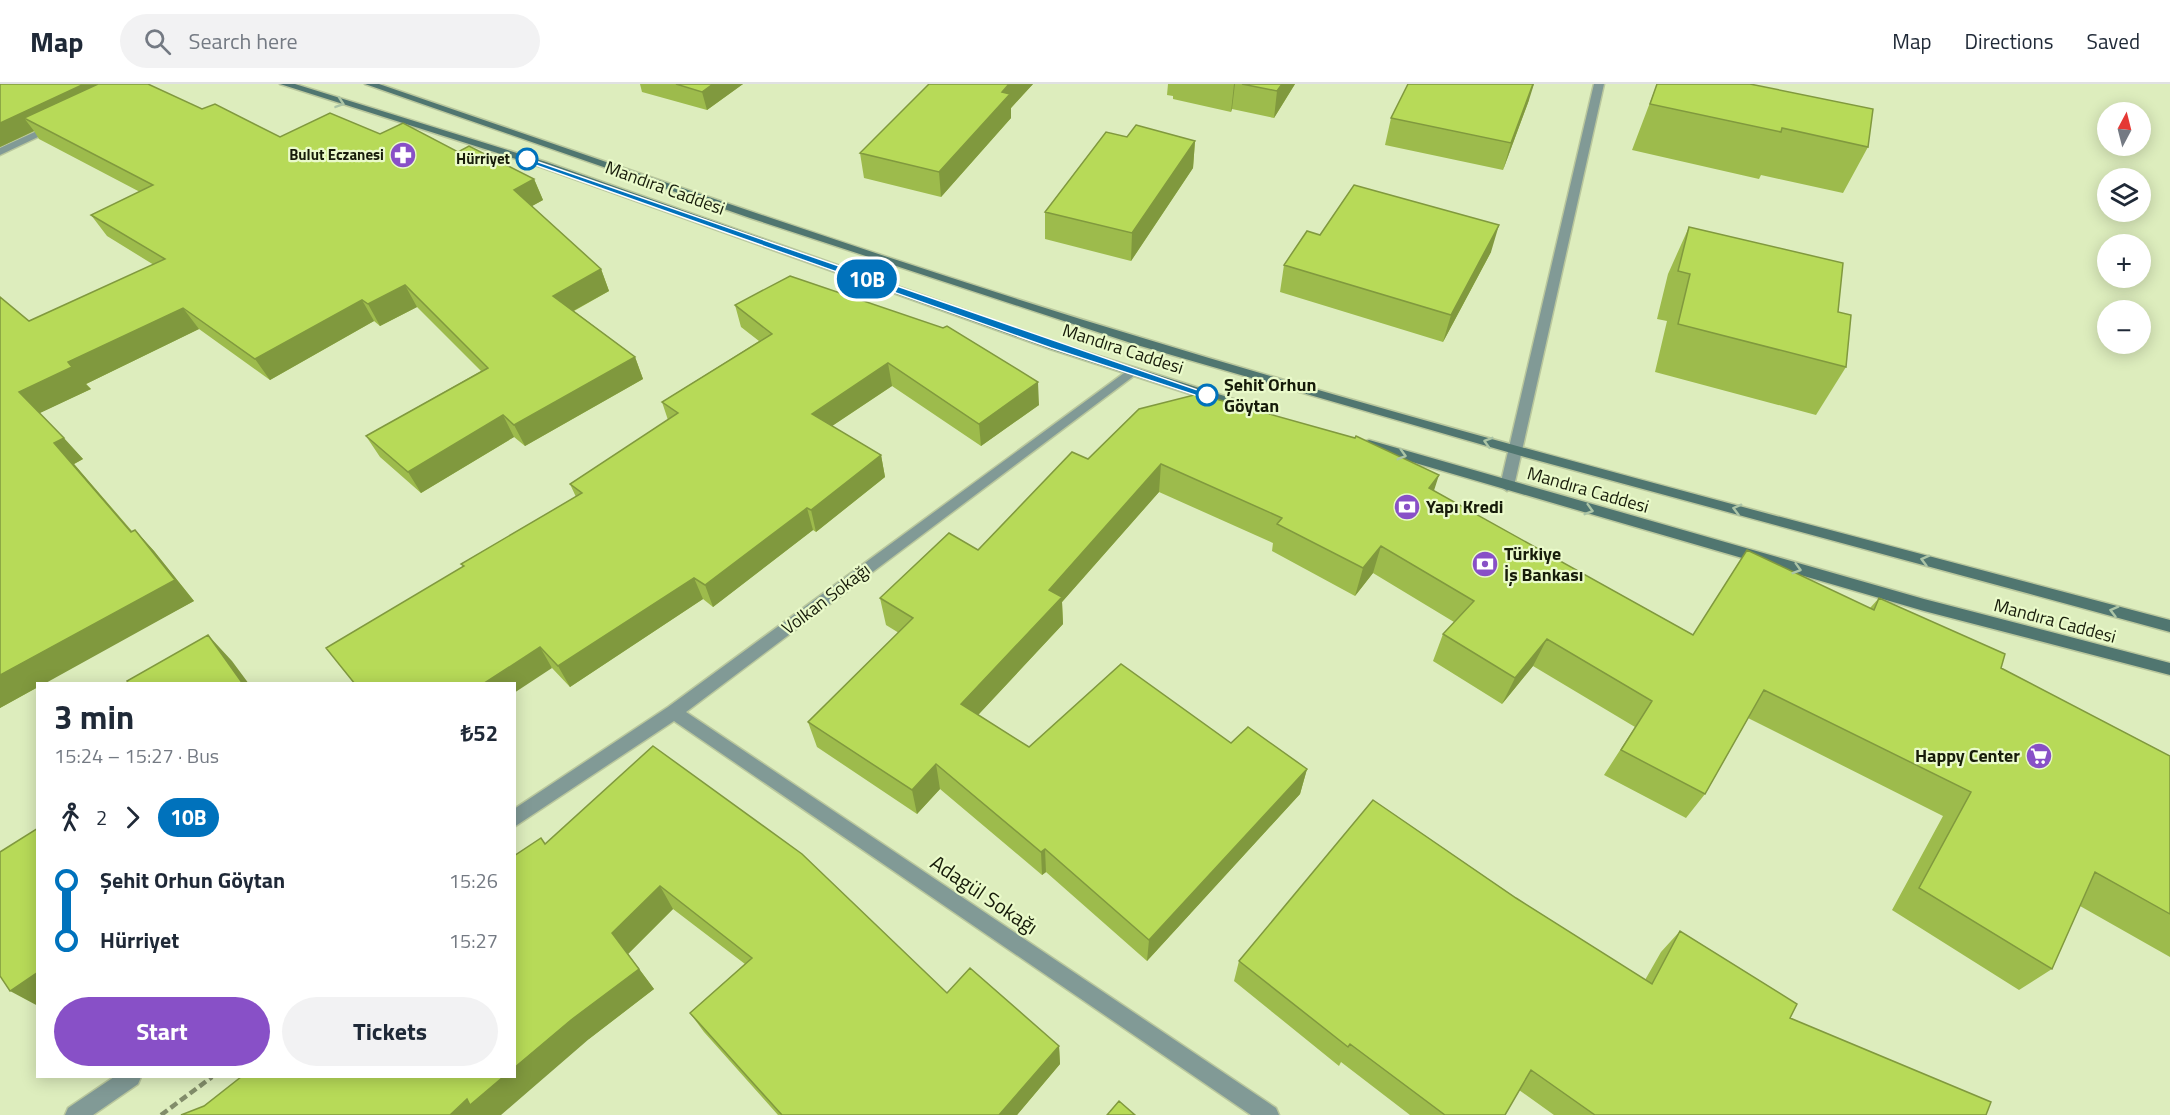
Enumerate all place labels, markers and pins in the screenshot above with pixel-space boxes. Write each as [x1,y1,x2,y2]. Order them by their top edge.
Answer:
pharmacy icon: Bulut Eczanesi [388,140,418,170]
place label: Bulut Eczanesi [289,143,384,166]
place label: Hürriyet [456,147,511,170]
marker: Hürriyet [516,148,538,170]
place label: Şehit Orhun Göytan [1224,371,1316,419]
marker: Şehit Orhun Göytan [1196,384,1218,406]
bank icon: Yapı Kredi [1392,492,1422,522]
place label: Yapı Kredi [1426,493,1503,520]
place label: Türkiye İş Bankası [1504,540,1583,588]
bank icon: Türkiye İş Bankası [1470,549,1500,579]
supermarket icon: Happy Center [2024,741,2054,771]
place label: Happy Center [1915,742,2020,769]

